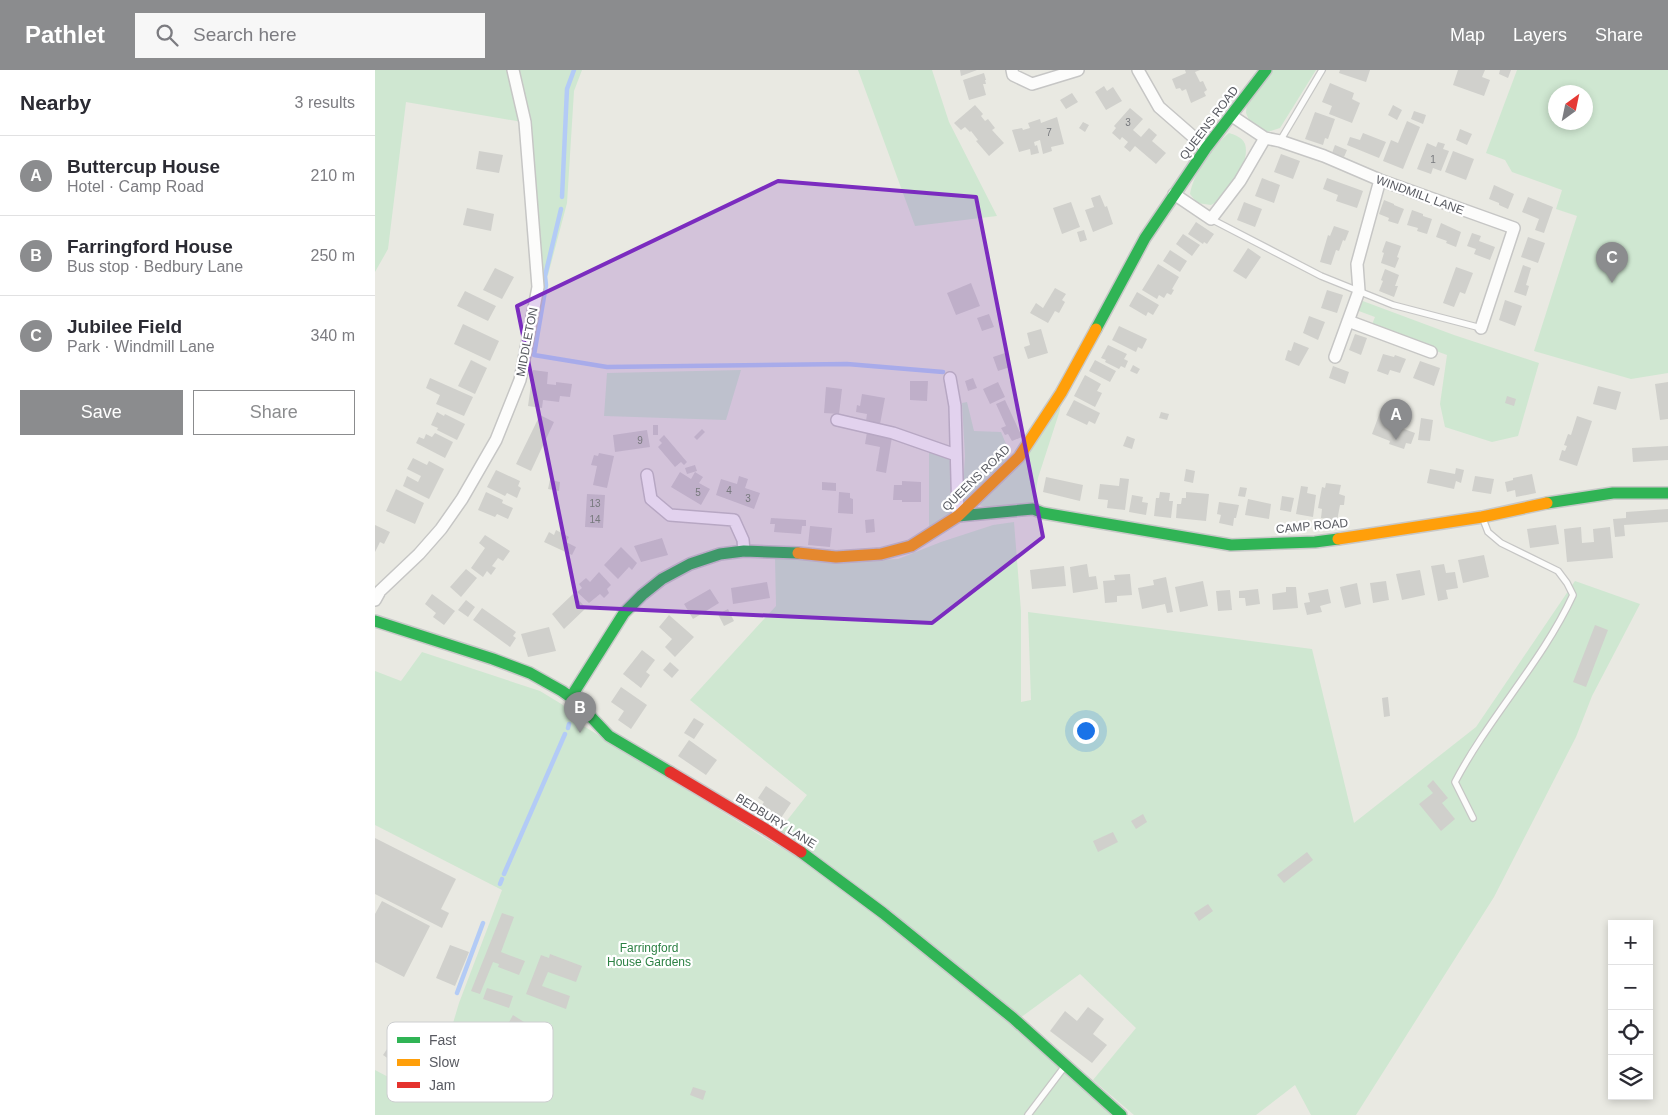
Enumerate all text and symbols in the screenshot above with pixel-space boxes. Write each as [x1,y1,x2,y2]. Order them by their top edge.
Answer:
search box [135,13,485,58]
text: Pathlet [25,21,105,48]
icon: search [153,21,181,49]
text: Search here [193,24,297,45]
text: Map [1450,25,1485,45]
text: Layers [1513,25,1567,45]
text: Share [1595,25,1643,45]
street label: QUEENS ROAD [1177,83,1241,163]
north arrow [1548,85,1593,130]
text: Nearby [20,91,91,114]
text: 3 results [295,94,355,111]
house number: 3 [1125,117,1131,128]
house number: 7 [1046,127,1052,138]
house number: 1 [1430,154,1436,165]
text: Buttercup House [67,156,220,177]
text: A [30,167,42,184]
text: 210 m [311,167,355,184]
street label: WINDMILL LANE [1374,173,1466,217]
text: Hotel · Camp Road [67,178,204,195]
text: Farringford House [67,236,233,257]
pin: C [1596,242,1628,283]
text: B [30,247,42,264]
text: 250 m [311,247,355,264]
text: Bus stop · Bedbury Lane [67,258,243,275]
street label: MIDDLETON [513,306,541,378]
text: Jubilee Field [67,316,182,337]
text: C [30,327,42,344]
text: 340 m [311,327,355,344]
text: Park · Windmill Lane [67,338,215,355]
button: Save [20,390,183,435]
button: Share [193,390,355,435]
pin: A [1380,399,1412,440]
house number: 9 [637,435,643,446]
street label: QUEENS ROAD [939,442,1013,514]
house number: 4 [726,485,732,496]
house number: 5 [695,487,701,498]
house number: 3 [745,493,751,504]
house number: 13 [589,498,601,509]
house number: 14 [589,514,601,525]
street label: CAMP ROAD [1275,516,1349,536]
pin: B [564,692,596,733]
your location [1073,718,1099,744]
street label: BEDBURY LANE [733,791,819,851]
map controls [1608,920,1653,1100]
button: + [1608,920,1653,965]
park label: Farringford House Gardens [607,941,691,969]
button: − [1608,965,1653,1010]
button: locate [1608,1010,1653,1055]
legend [387,1022,553,1102]
text: Fast [429,1032,456,1048]
text: Slow [429,1054,460,1070]
button: layers [1608,1055,1653,1100]
text: Jam [429,1077,455,1093]

